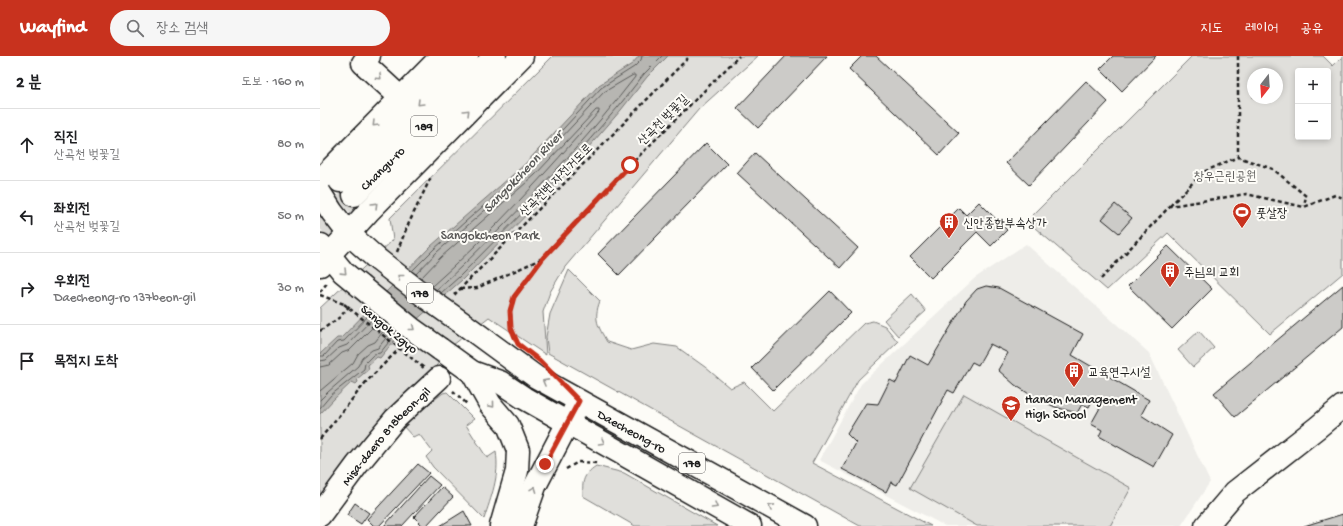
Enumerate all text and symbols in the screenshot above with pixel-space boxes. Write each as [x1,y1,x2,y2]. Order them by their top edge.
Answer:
search box [110,10,390,46]
text: Wayfind [20,17,86,40]
icon: search [124,17,146,39]
text: 장소 검색 [156,20,208,38]
text: 지도 [1200,21,1223,38]
text: 레이어 [1245,21,1278,38]
text: 공유 [1300,21,1323,38]
north arrow [1247,68,1283,104]
map controls [1295,68,1331,140]
button: + [1295,68,1331,104]
one-way arrow [374,73,382,80]
text: 2 분 [16,74,42,94]
text: 도보 · 160 m [241,75,304,90]
street label: 산곡천 벚꽃길 [635,92,692,149]
one-way arrow [417,98,425,106]
button: − [1295,104,1331,140]
one-way arrow [462,110,470,117]
road number: 189 [411,116,437,136]
one-way arrow [373,119,380,127]
water label: Sangokcheon River [480,126,569,217]
text: 직진 [54,129,78,147]
icon: ahead [16,134,38,156]
text: 80 m [277,137,304,152]
street label: 산곡천변 자전거도로 [517,141,596,220]
street label: Changu-ro [358,144,409,195]
text: 산곡천 벚꽃길 [54,148,120,163]
route start [621,156,639,174]
park label: 창우근린공원 [1194,170,1256,185]
text: 좌회전 [54,201,90,219]
sports icon: 풋살장 [1231,201,1253,229]
one-way arrow [370,202,378,210]
icon: left [16,206,38,228]
place label: 풋살장 [1256,207,1287,222]
text: 50 m [277,209,304,224]
building icon: 신안종합부속상가 [938,211,960,239]
place label: 신안종합부속상가 [963,217,1047,232]
text: 산곡천 벚꽃길 [54,220,120,235]
park label: Sangokcheon Park [441,229,540,244]
building icon: 주님의 교회 [1159,260,1181,288]
place label: 주님의 교회 [1184,266,1239,281]
one-way arrow [339,267,347,275]
text: 우회전 [54,273,90,291]
one-way arrow [397,274,404,281]
icon: right [16,278,38,300]
text: 30 m [278,281,304,296]
road number: 178 [407,283,433,303]
text: Daecheong-ro 137beon-gil [54,291,196,306]
street label: Sangok 2gyo [357,302,420,358]
one-way arrow [407,324,414,331]
icon: arrive [16,350,38,372]
text: 목적지 도착 [54,353,118,371]
building icon: 교육연구시설 [1063,360,1085,388]
place label: 교육연구시설 [1088,366,1151,381]
one-way arrow [542,379,549,387]
street label: Misa-daero 818beon-gil [339,385,435,489]
place label: Hanam Management High School [1025,393,1138,423]
school or university icon: Hanam Management High School [1000,394,1022,422]
one-way arrow [487,400,494,408]
street label: Daecheong-ro [593,407,668,458]
one-way arrow [598,437,605,444]
road number: 178 [679,453,705,473]
route end [536,455,554,473]
one-way arrow [529,486,537,493]
one-way arrow [711,502,718,509]
one-way arrow [768,504,775,512]

